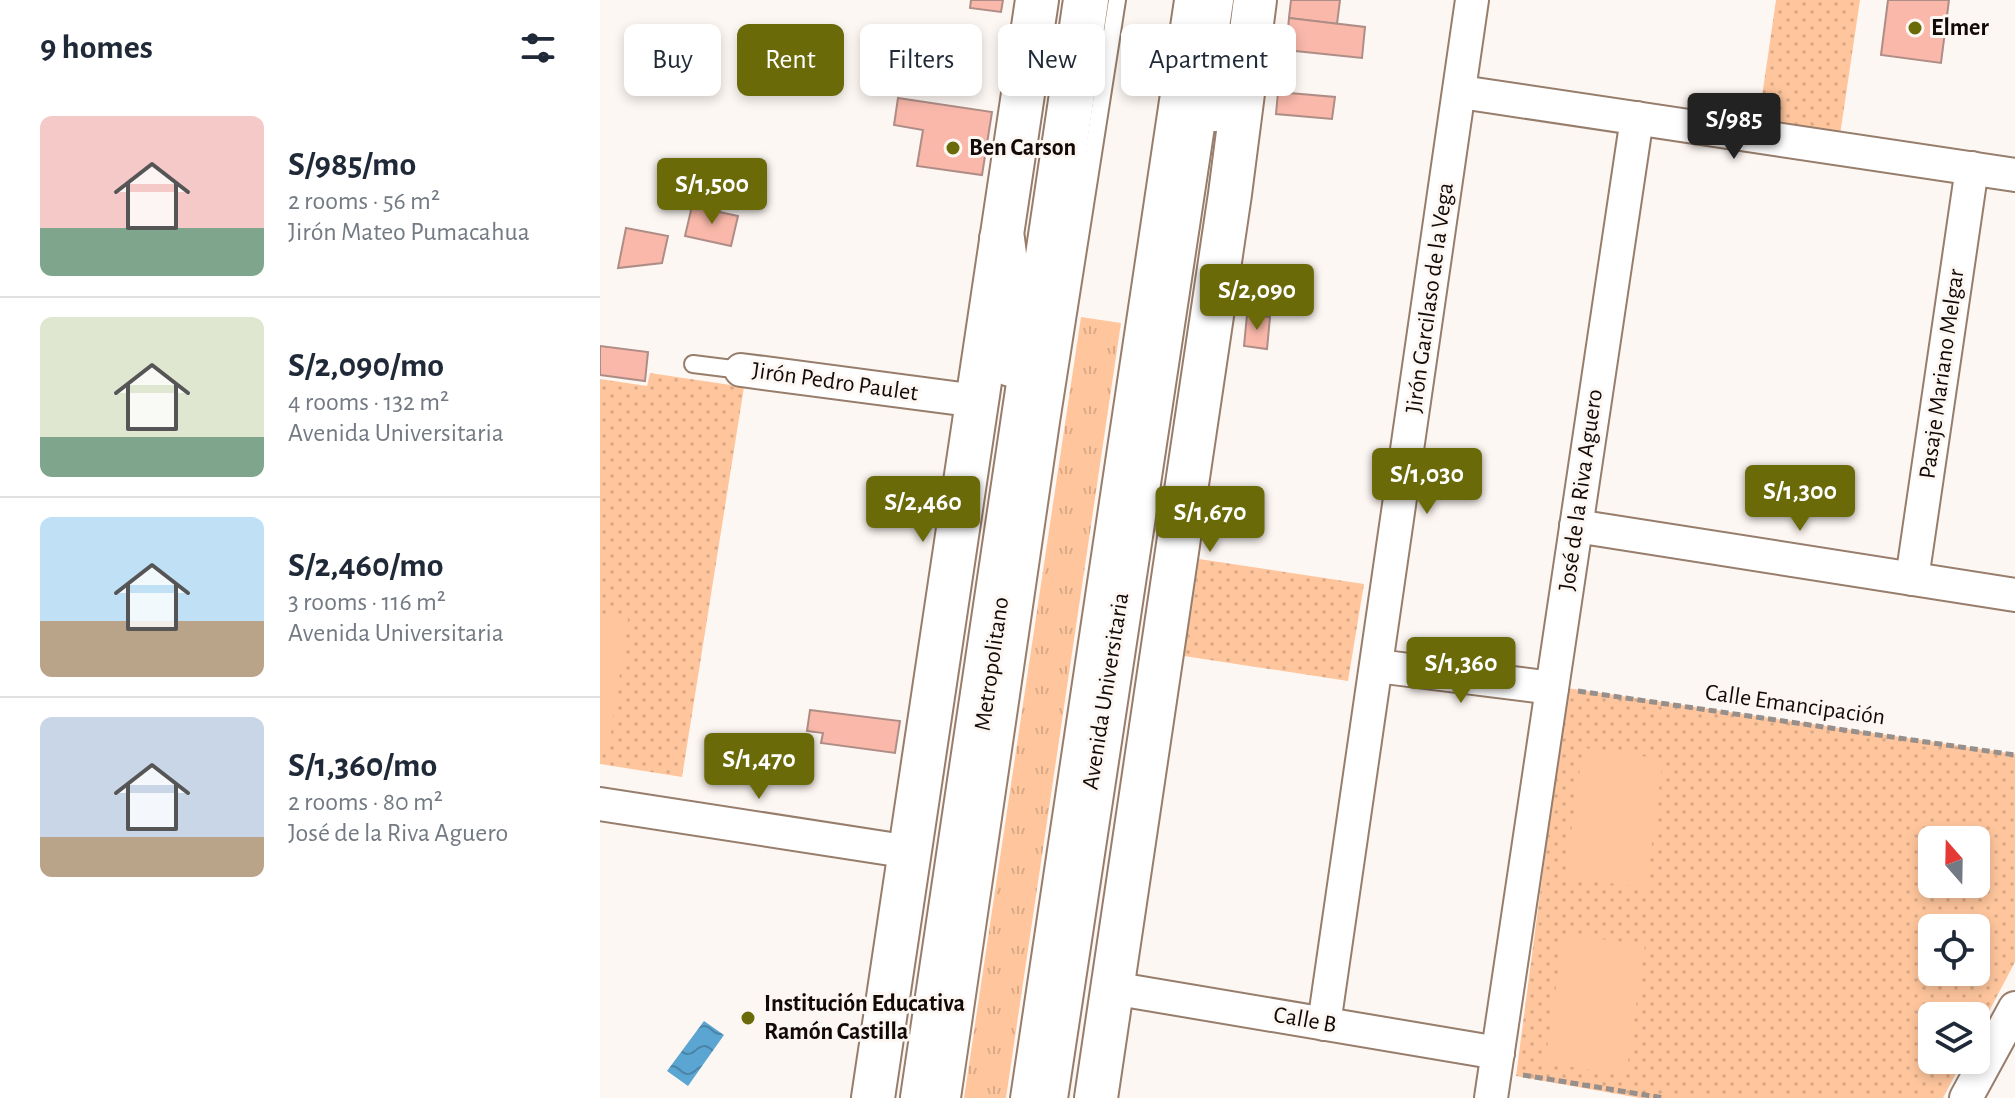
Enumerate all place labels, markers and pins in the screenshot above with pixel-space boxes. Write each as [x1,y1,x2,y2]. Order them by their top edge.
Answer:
place label: Elmer [1931,16,1989,40]
marker: Elmer [1906,19,1924,37]
pin: S/985 [1678,93,1790,161]
place label: Ben Carson [969,136,1076,160]
marker: Ben Carson [944,139,962,157]
pin: S/1,500 [638,158,786,226]
pin: S/2,090 [1183,264,1331,332]
pin: S/1,030 [1353,448,1501,516]
pin: S/1,300 [1726,465,1874,533]
pin: S/2,460 [849,476,997,544]
pin: S/1,670 [1136,486,1284,554]
pin: S/1,360 [1387,637,1535,705]
pin: S/1,470 [685,733,833,801]
place label: Institución Educativa Ramón Castilla [764,992,965,1044]
marker: Institución Educativa Ramón Castilla [739,1009,757,1027]

